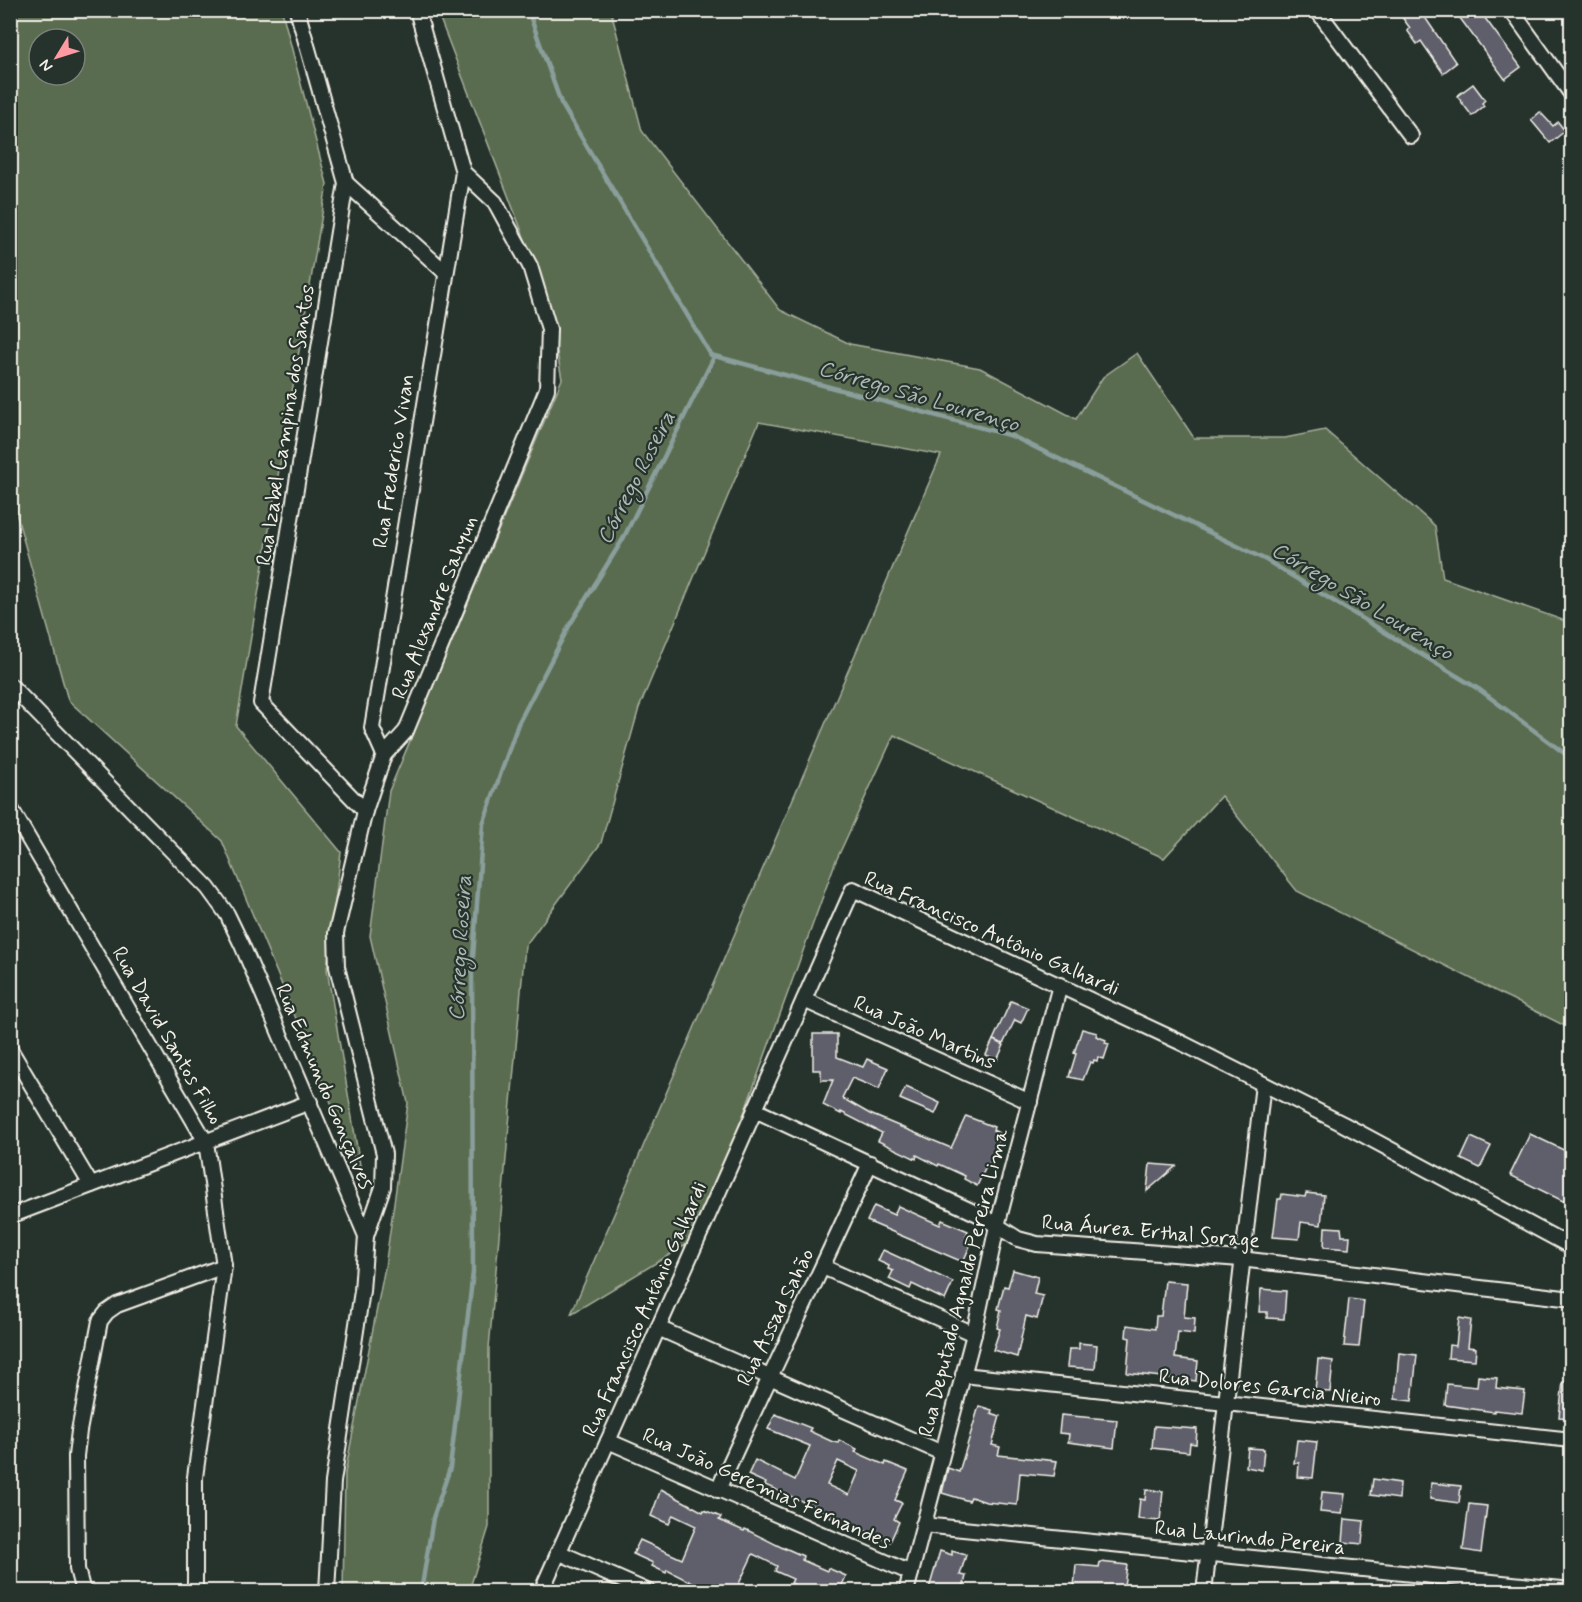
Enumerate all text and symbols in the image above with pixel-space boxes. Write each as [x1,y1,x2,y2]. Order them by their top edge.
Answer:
north arrow [27,27,87,87]
text: N [35,55,58,76]
street label: Rua Izabel Campina dos Santos [250,283,322,568]
water label: Córrego São Lourenço [814,355,1023,441]
street label: Rua Frederico Vivan [366,372,422,550]
water label: Córrego Roseira [591,406,684,550]
street label: Rua Alexandre Sahyun [385,511,485,703]
water label: Córrego São Lourenço [1265,536,1459,669]
street label: Rua Francisco Antônio Galhardi [859,865,1124,1003]
water label: Córrego Roseira [443,874,481,1022]
street label: Rua David Santos Filho [105,942,229,1129]
street label: Rua Edmundo Gonçalves [268,979,380,1193]
street label: Rua João Martins [849,989,1000,1077]
street label: Rua Deputado Agnaldo Pereira Lima [912,1126,1016,1440]
street label: Rua Francisco Antônio Galhardi [576,1177,714,1442]
street label: Rua Áurea Erthal Sorage [1041,1209,1261,1255]
street label: Rua Assad Sahão [730,1244,821,1391]
street label: Rua Dolores Garcia Nieiro [1157,1362,1383,1414]
street label: Rua João Geremias Fernandes [638,1421,895,1556]
street label: Rua Laurindo Pereira [1153,1514,1347,1562]

